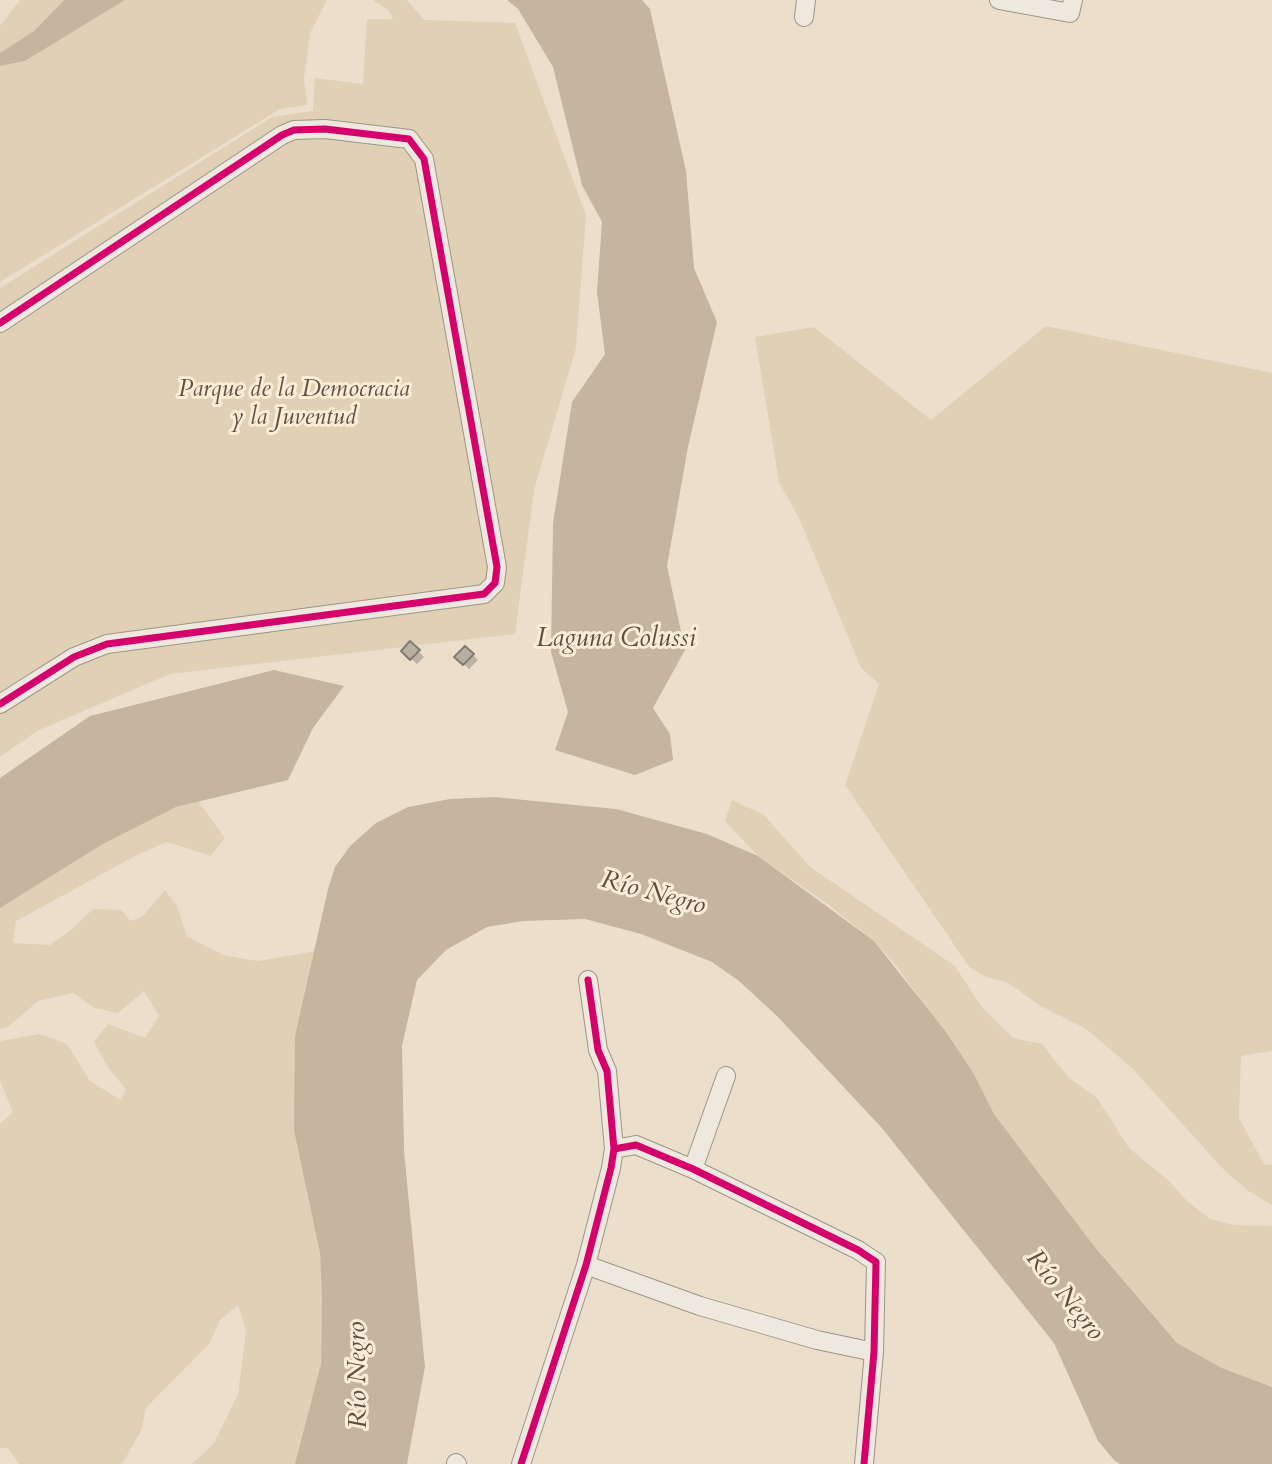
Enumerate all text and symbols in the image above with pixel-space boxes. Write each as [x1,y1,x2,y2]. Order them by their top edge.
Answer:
park label: Parque de la Democracia y la Juventud [178,376,410,432]
water label: Laguna Colussi [536,624,696,656]
water label: Río Negro [597,865,709,923]
water label: Río Negro [1018,1245,1110,1347]
water label: Río Negro [342,1321,376,1429]

